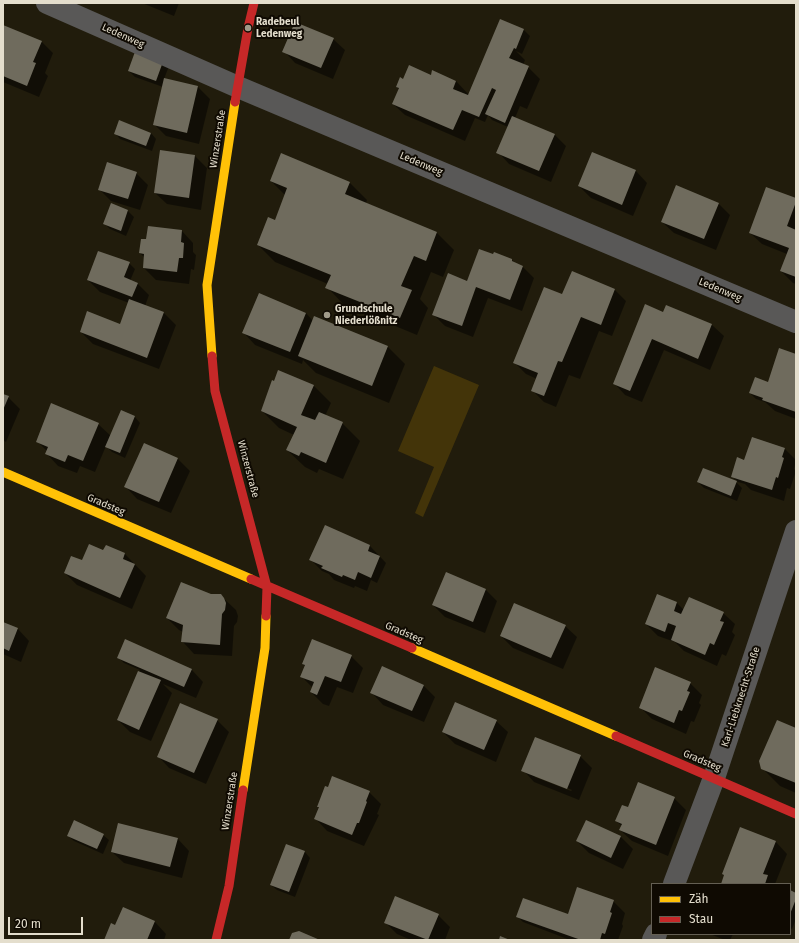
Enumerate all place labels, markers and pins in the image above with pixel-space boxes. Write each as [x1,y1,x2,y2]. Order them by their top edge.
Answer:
place label: Radebeul Ledenweg [256,16,302,40]
marker: Radebeul Ledenweg [243,23,253,33]
place label: Grundschule Niederlößnitz [335,303,397,326]
marker: Grundschule Niederlößnitz [322,310,332,320]

